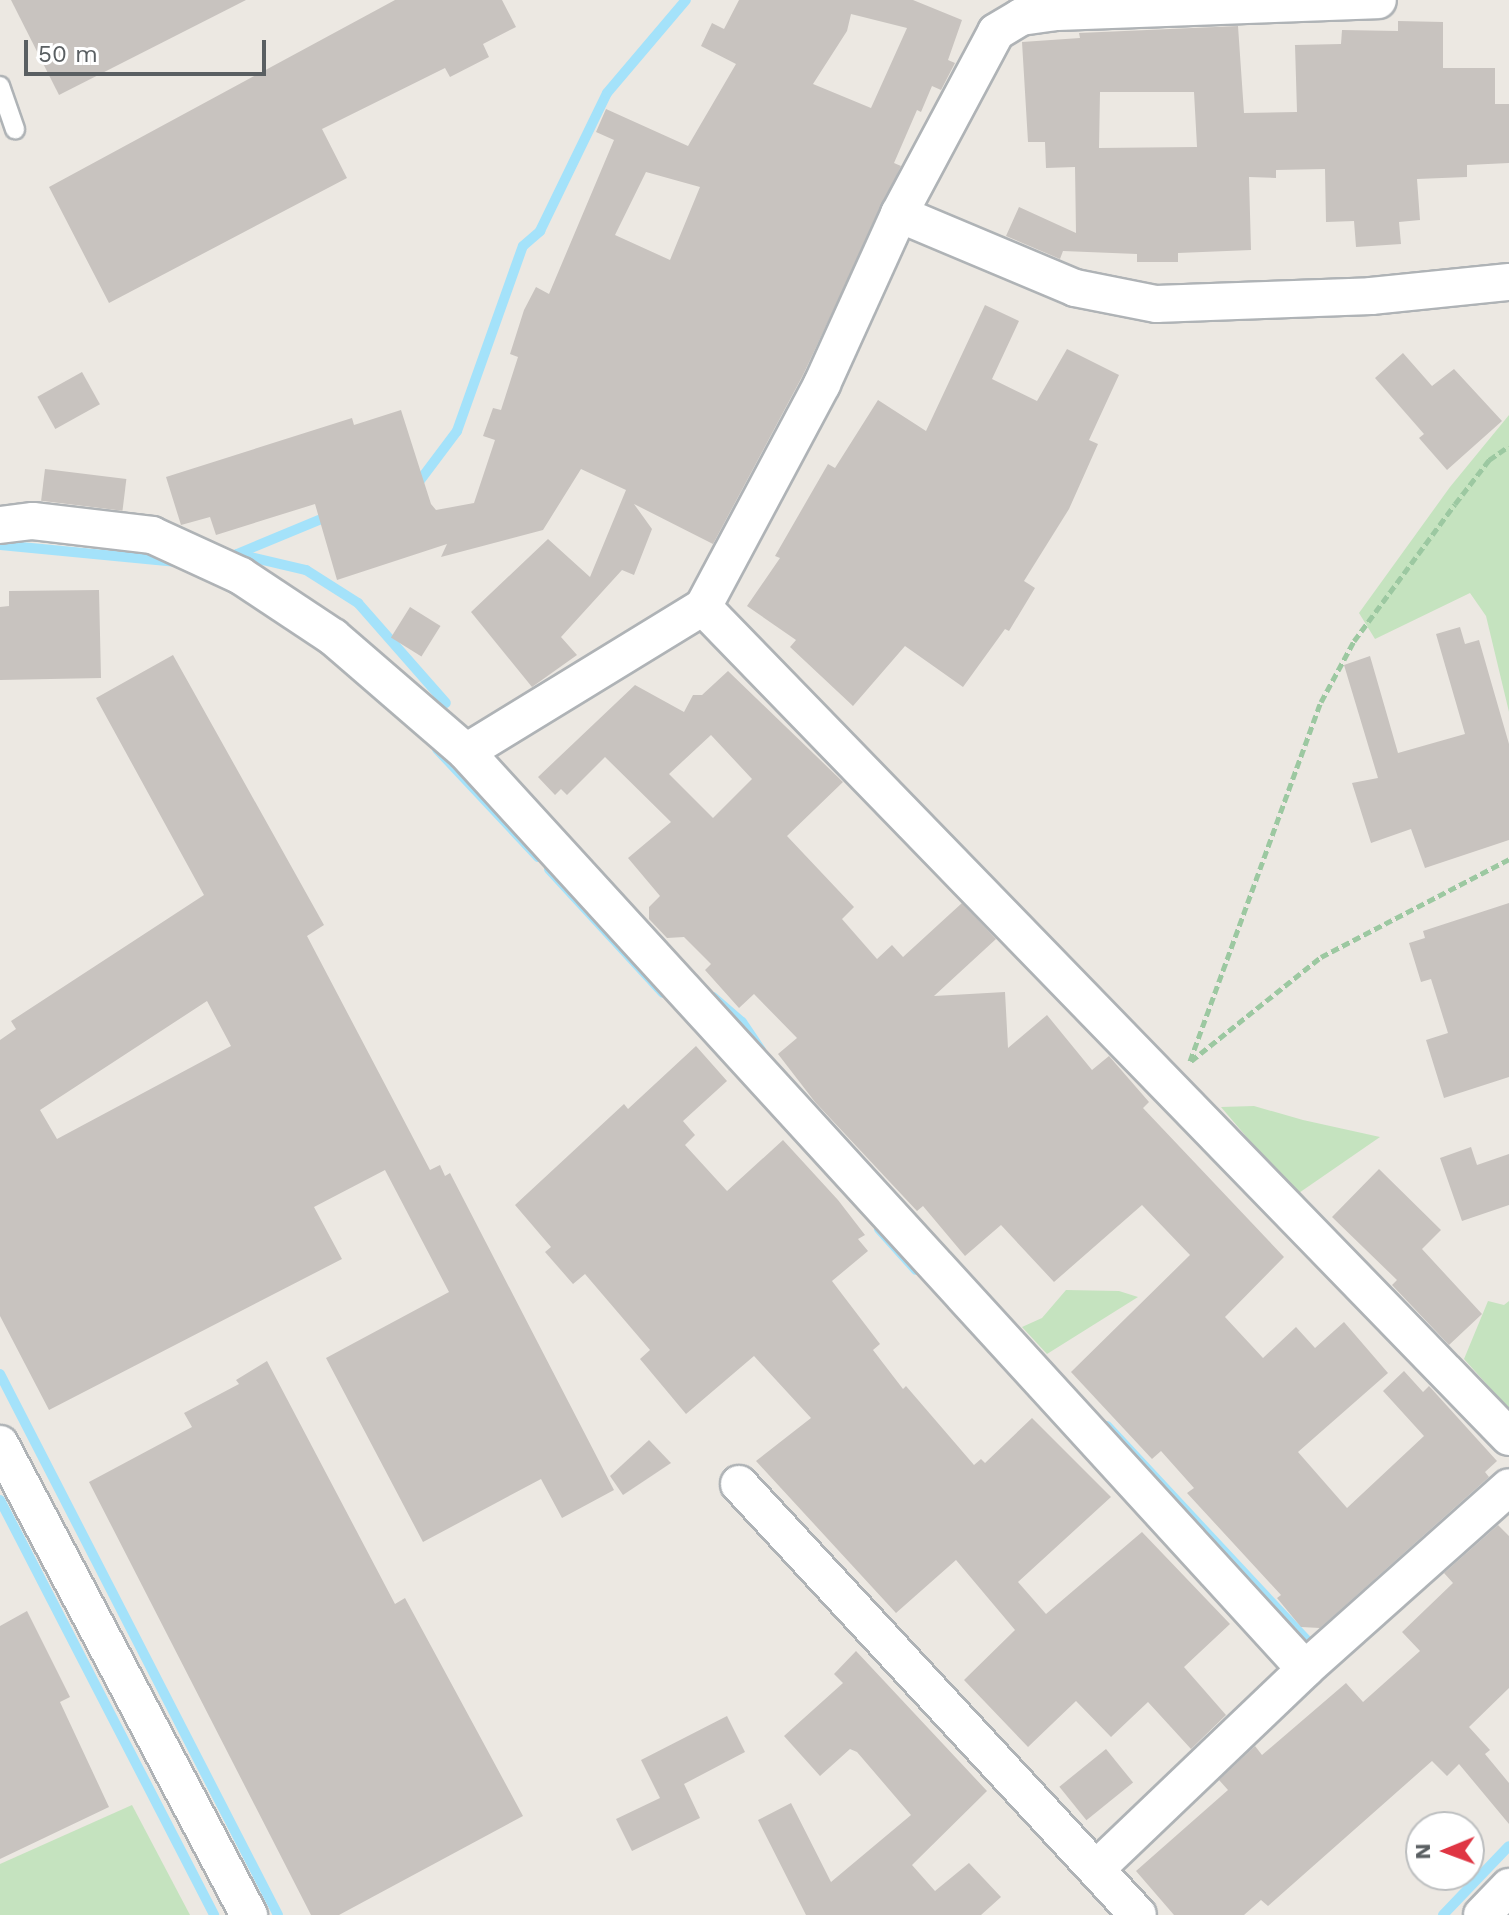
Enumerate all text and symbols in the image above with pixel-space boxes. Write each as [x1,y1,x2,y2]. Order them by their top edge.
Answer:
scale bar [28,24,270,74]
text: 50 m [38,40,98,68]
north arrow [1405,1811,1485,1891]
text: N [1410,1843,1435,1860]

